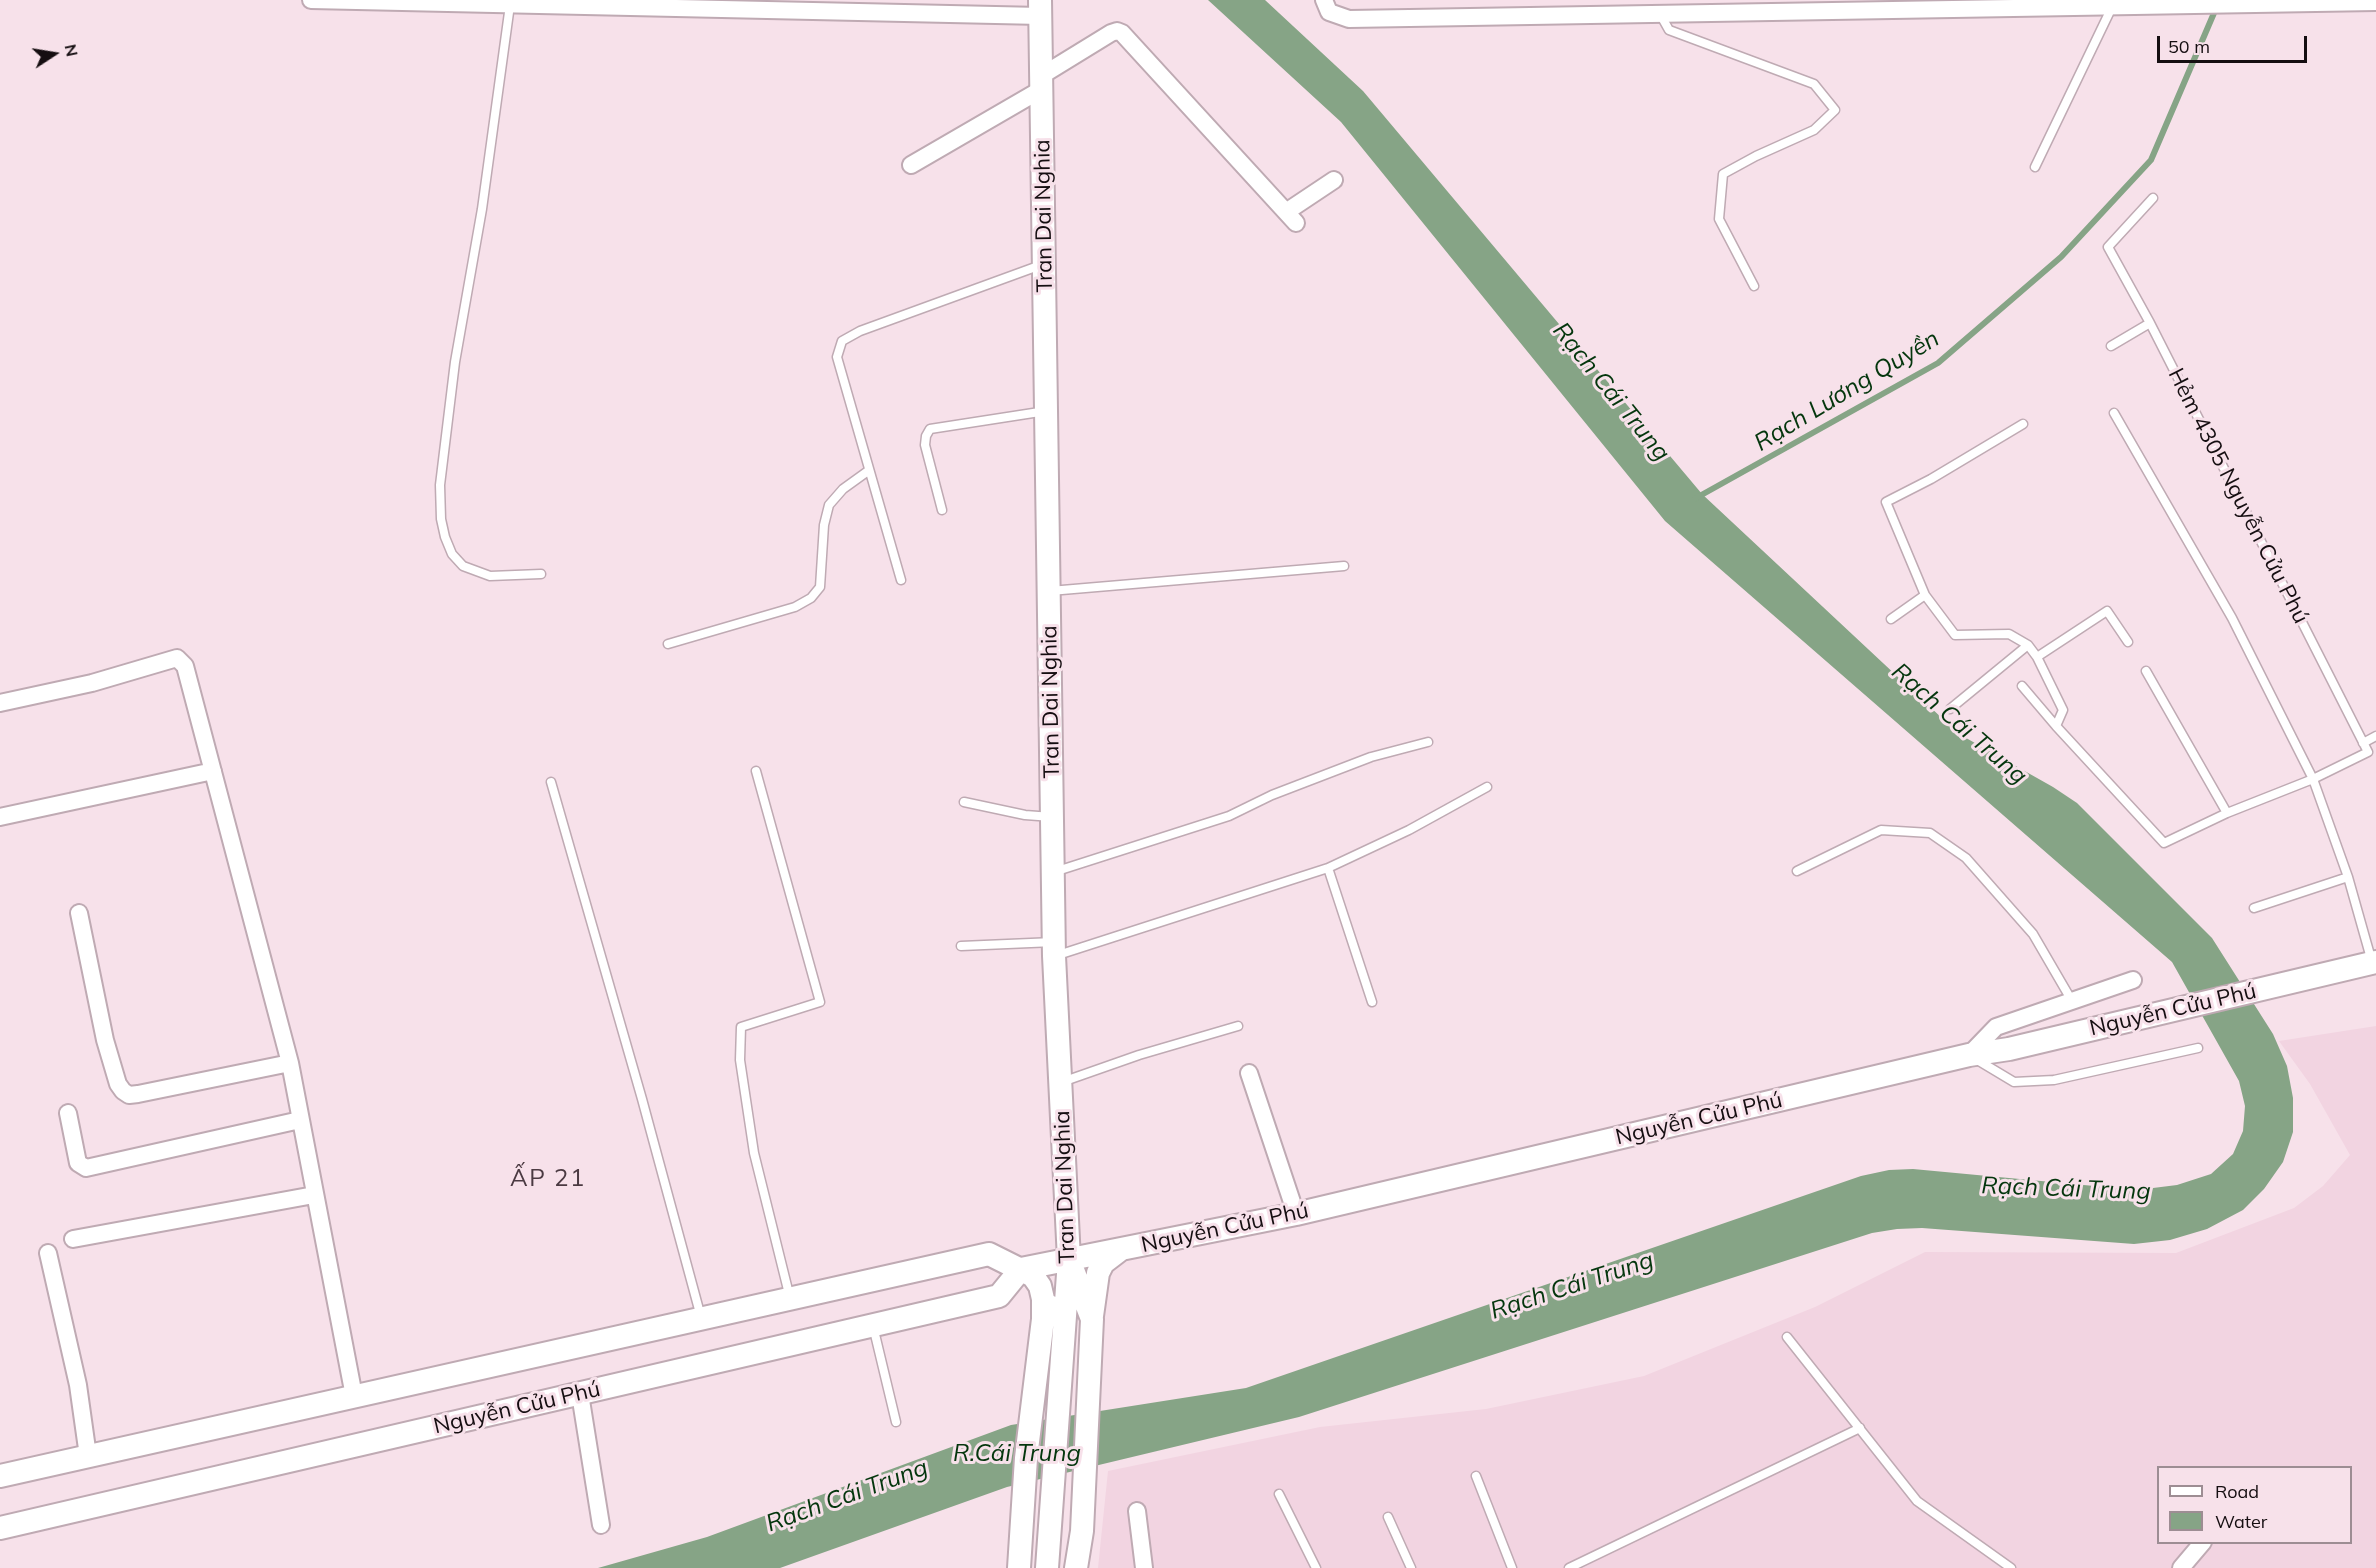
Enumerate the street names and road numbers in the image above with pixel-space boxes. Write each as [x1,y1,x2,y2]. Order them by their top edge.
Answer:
street label: Tran Dai Nghia [1029,139,1059,293]
street label: Hẻm 4305 Nguyễn Cửu Phú [2162,364,2314,628]
street label: Tran Dai Nghia [1036,625,1066,779]
street label: Nguyễn Cửu Phú [2087,978,2259,1042]
street label: Nguyễn Cửu Phú [1613,1087,1785,1151]
street label: Tran Dai Nghia [1049,1110,1081,1264]
street label: Nguyễn Cửu Phú [1139,1197,1311,1259]
street label: Nguyễn Cửu Phú [431,1376,603,1440]

